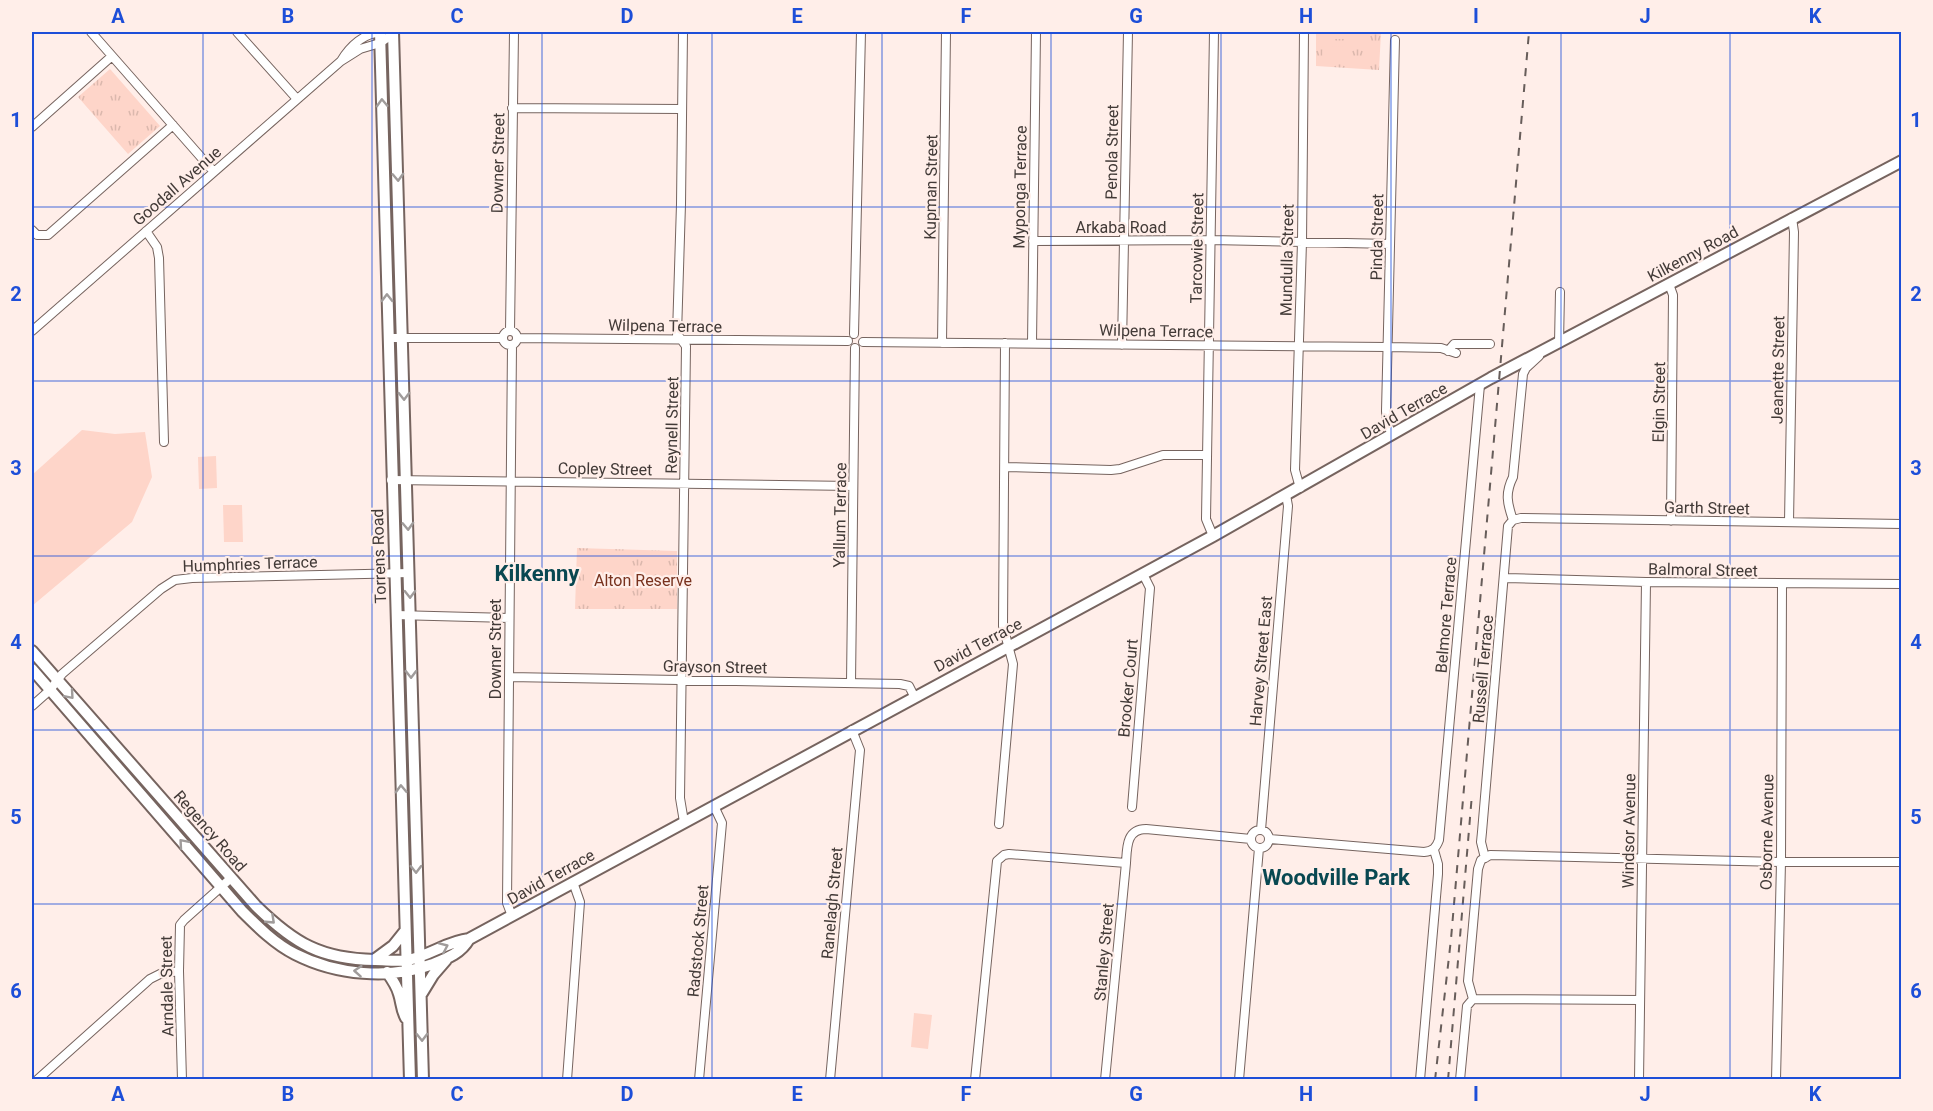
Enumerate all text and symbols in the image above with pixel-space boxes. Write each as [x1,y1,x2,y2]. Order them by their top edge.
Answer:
text: A [111,4,125,28]
text: B [282,4,294,28]
text: C [450,4,464,28]
text: D [621,4,634,28]
text: E [791,4,803,28]
text: F [961,4,972,28]
text: G [1129,4,1143,28]
text: H [1299,4,1313,28]
text: I [1473,4,1479,28]
text: J [1639,4,1651,28]
text: K [1809,4,1822,28]
one-way arrow [376,98,388,107]
street label: Penola Street [1102,104,1122,200]
text: 1 [10,108,22,132]
text: 1 [1910,108,1922,132]
street label: Downer Street [488,113,508,213]
street label: Myponga Terrace [1009,125,1031,249]
street label: Kupman Street [921,134,941,240]
street label: Goodall Avenue [129,142,225,230]
one-way arrow [391,172,404,181]
street label: Tarcowie Street [1187,192,1207,304]
street label: Pinda Street [1367,193,1387,281]
street label: Mundulla Street [1277,204,1297,316]
street label: Arkaba Road [1075,218,1167,237]
street label: Kilkenny Road [1644,222,1742,286]
text: 2 [10,282,22,306]
text: 2 [1910,282,1922,306]
one-way arrow [381,293,393,302]
street label: Wilpena Terrace [608,316,722,336]
street label: Jeanette Street [1768,316,1788,424]
street label: Wilpena Terrace [1099,321,1213,341]
street label: Elgin Street [1649,361,1669,443]
street label: Reynell Street [662,376,682,474]
street label: David Terrace [1357,379,1451,443]
one-way arrow [398,391,411,400]
text: 3 [10,456,22,480]
text: 3 [1910,456,1922,480]
street label: Copley Street [558,459,652,479]
street label: Yallum Terrace [830,462,850,568]
street label: Garth Street [1664,498,1750,518]
street label: Torrens Road [368,508,390,604]
one-way arrow [402,521,414,530]
street label: Humphries Terrace [182,552,318,576]
street label: Belmore Terrace [1431,556,1461,674]
street label: Balmoral Street [1648,560,1758,580]
district label: Kilkenny [495,561,580,586]
park label: Alton Reserve [594,571,692,590]
one-way arrow [404,590,416,599]
street label: Harvey Street East [1246,595,1276,727]
street label: Downer Street [486,599,505,699]
street label: David Terrace [931,614,1025,676]
street label: Russell Terrace [1469,614,1497,724]
text: 4 [10,630,22,654]
text: 4 [1910,630,1922,654]
street label: Brooker Court [1114,638,1142,738]
street label: Grayson Street [663,657,767,677]
one-way arrow [405,670,417,679]
one-way arrow [63,688,74,698]
street label: Windsor Avenue [1618,773,1640,889]
street label: Osborne Avenue [1756,774,1778,890]
one-way arrow [394,784,407,793]
street label: Regency Road [170,787,250,875]
text: 5 [10,805,22,829]
text: 5 [1910,805,1922,829]
one-way arrow [179,839,190,850]
street label: David Terrace [504,845,598,909]
street label: Ranelagh Street [818,846,846,960]
one-way arrow [410,864,422,873]
district label: Woodville Park [1262,865,1410,890]
street label: Radstock Street [684,884,712,998]
street label: Stanley Street [1090,902,1118,1002]
one-way arrow [264,913,275,924]
street label: Arndale Street [157,935,177,1037]
one-way arrow [437,942,448,954]
one-way arrow [353,965,362,978]
text: 6 [10,979,22,1003]
text: 6 [1910,979,1922,1003]
one-way arrow [416,1032,428,1041]
text: A [111,1082,125,1106]
text: B [282,1082,294,1106]
text: C [450,1082,464,1106]
text: D [621,1082,634,1106]
text: E [791,1082,803,1106]
text: F [961,1082,972,1106]
text: G [1129,1082,1143,1106]
text: H [1299,1082,1313,1106]
text: I [1473,1082,1479,1106]
text: J [1639,1082,1651,1106]
text: K [1809,1082,1822,1106]

